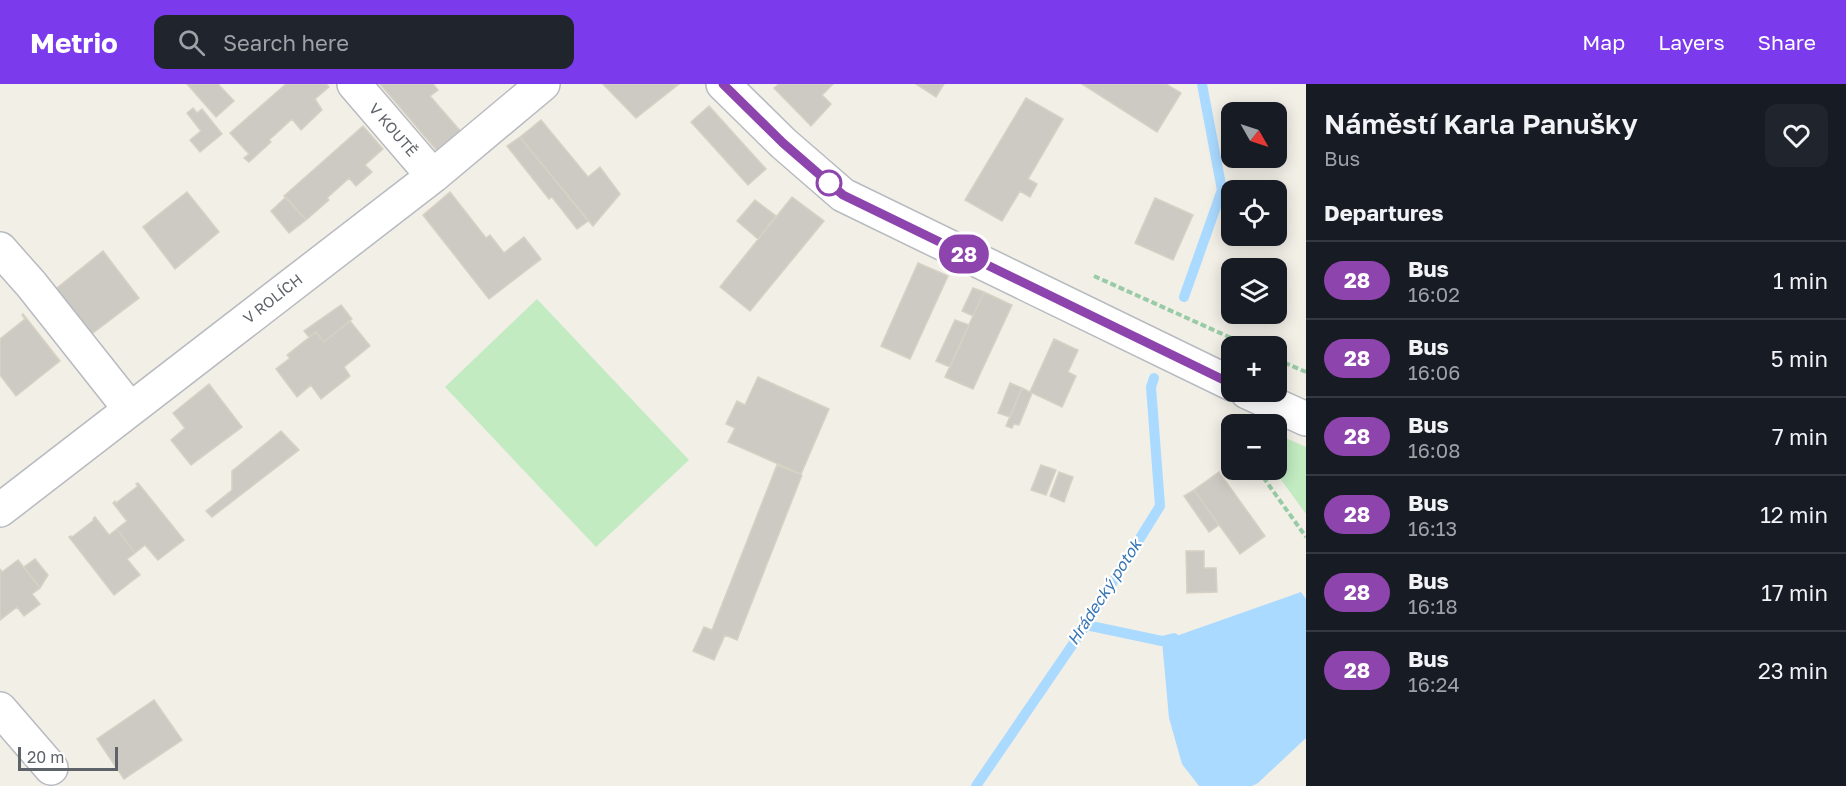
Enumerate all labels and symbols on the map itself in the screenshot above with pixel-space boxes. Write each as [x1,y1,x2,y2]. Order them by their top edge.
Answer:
street label: V KOUTĚ [366,99,422,160]
north arrow [1221,102,1287,168]
unlabelled marker [816,170,842,196]
line badge: 28 [937,234,991,274]
street label: V ROLÍCH [239,270,305,327]
water label: Hrádecký potok [1062,534,1147,649]
scale bar [18,744,118,772]

